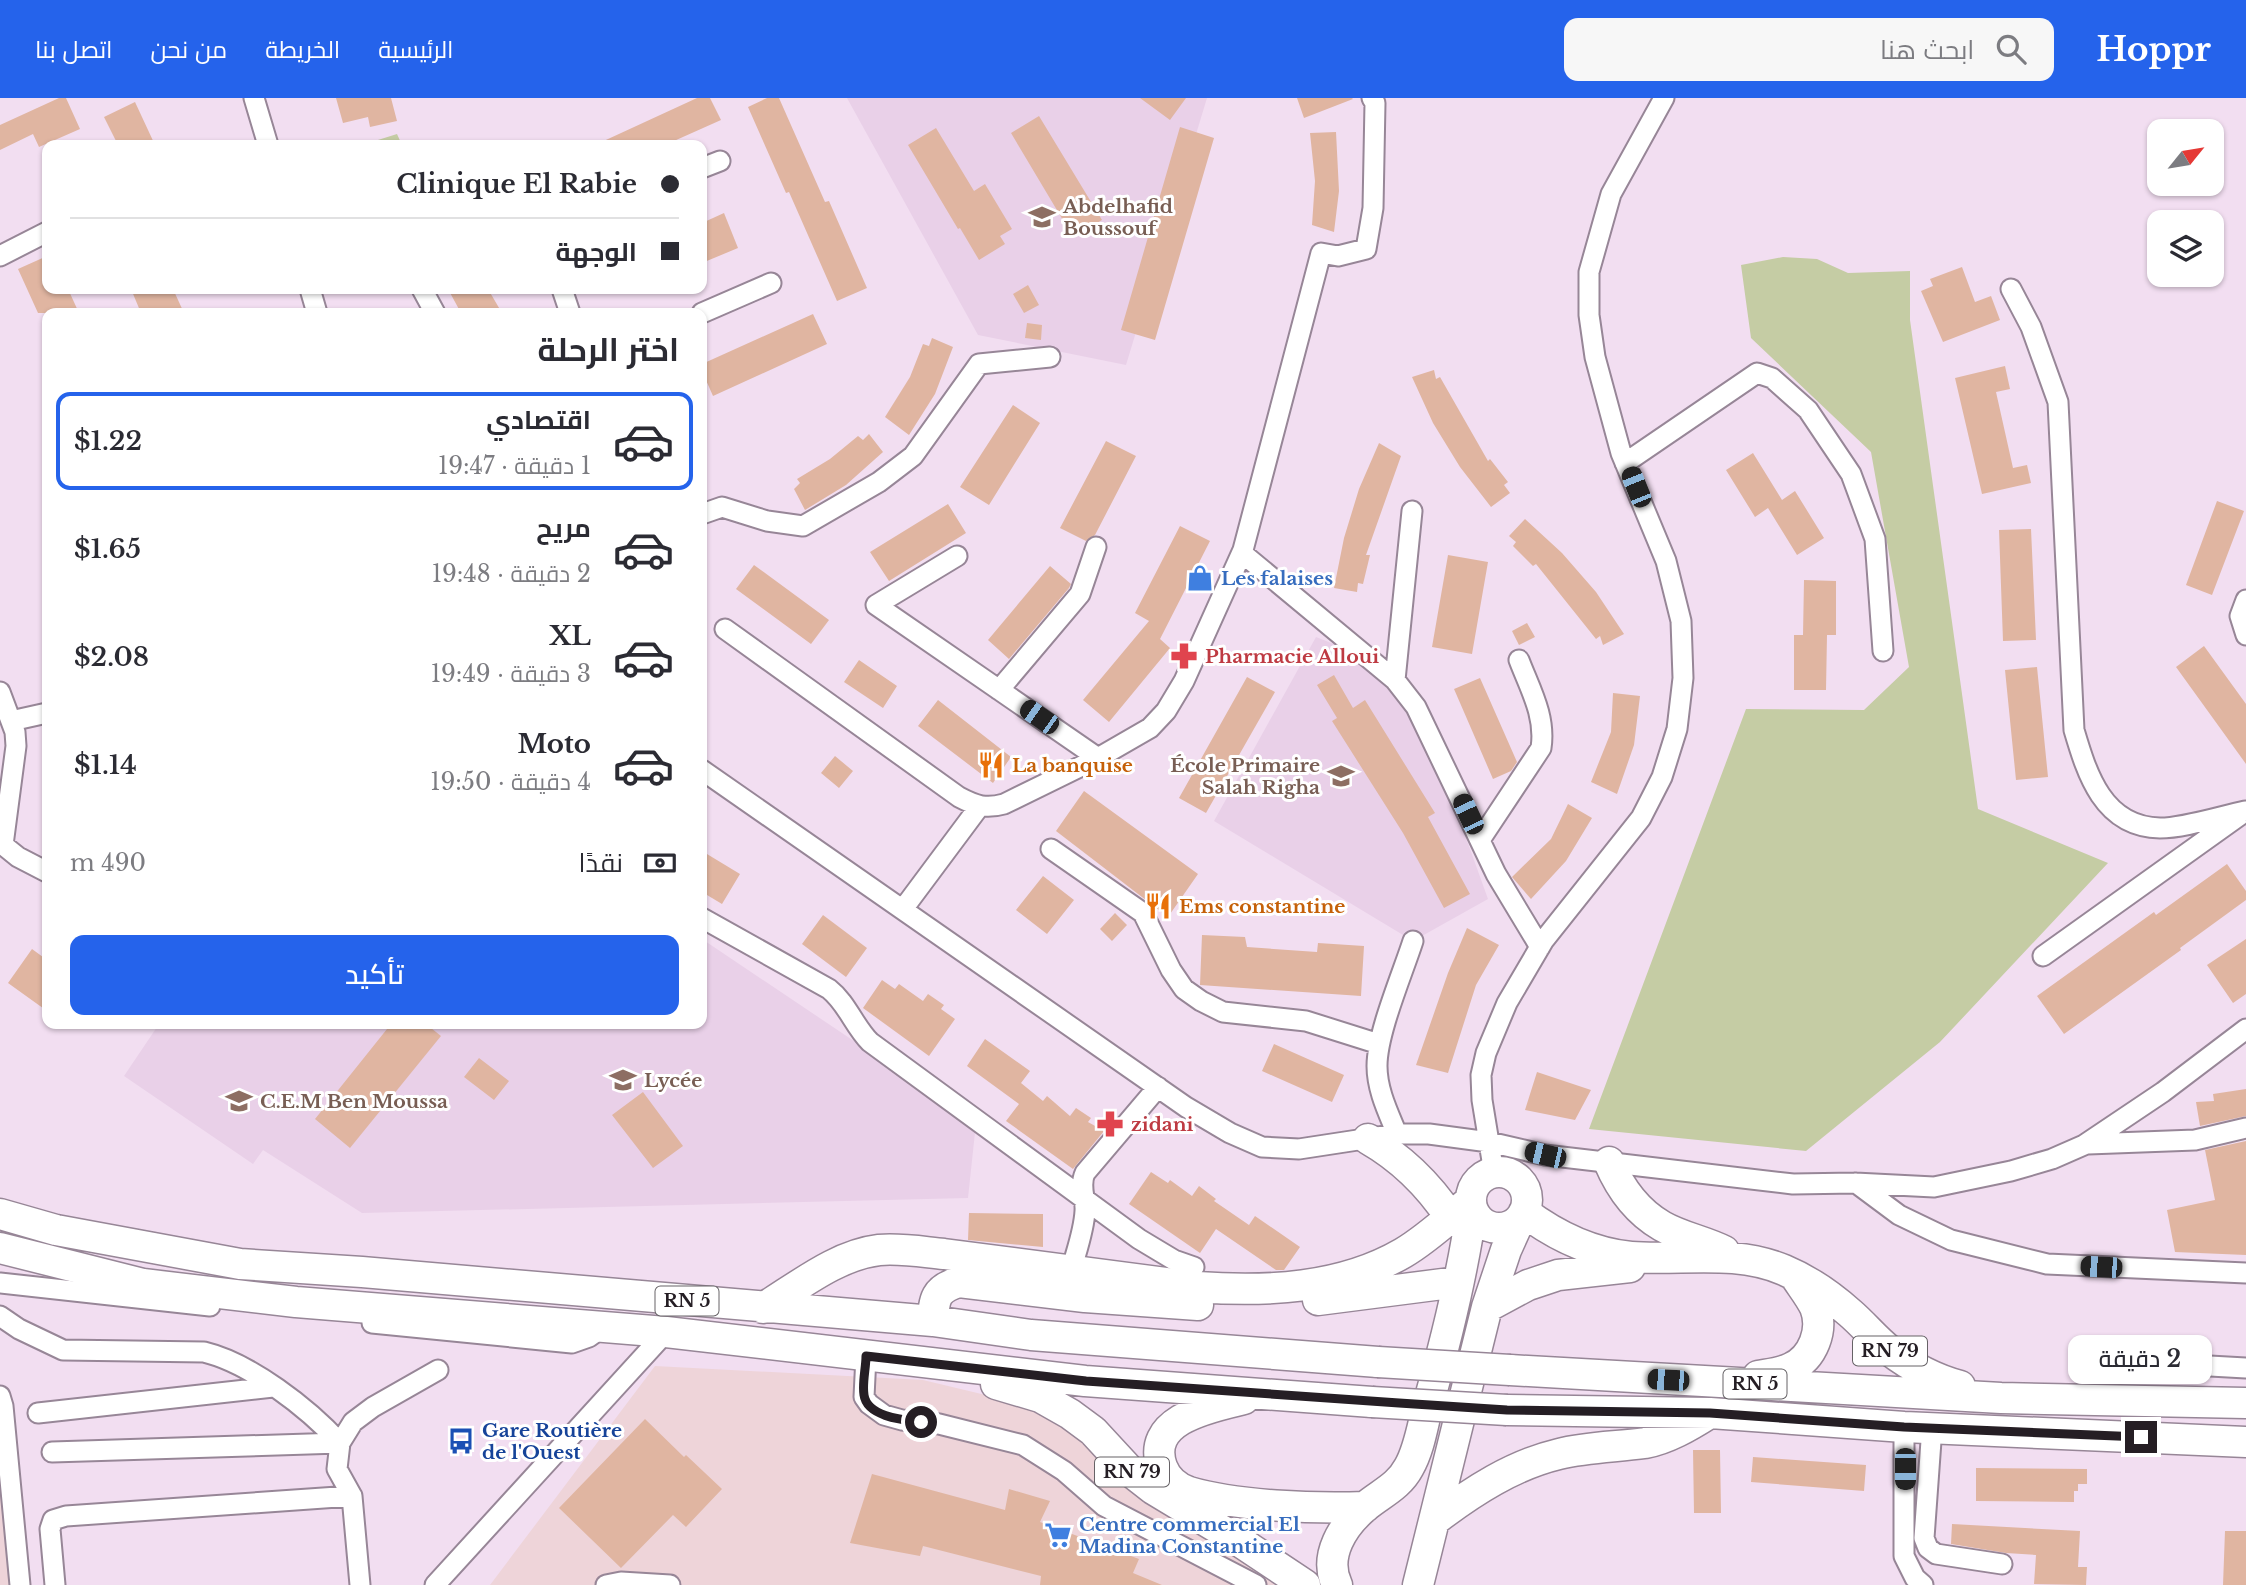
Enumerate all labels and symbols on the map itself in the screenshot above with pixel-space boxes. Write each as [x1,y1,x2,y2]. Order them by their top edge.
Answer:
north arrow [2147,119,2224,196]
place label: Abdelhafid Boussouf [1062,195,1173,240]
school or university icon: Abdelhafid Boussouf [1027,202,1057,232]
car [1619,464,1654,510]
shop icon: Les falaises [1185,563,1215,593]
place label: Les falaises [1221,567,1333,590]
pharmacy icon: Pharmacie Alloui [1169,641,1199,671]
place label: Pharmacie Alloui [1205,645,1379,668]
car [1016,696,1063,738]
restaurant icon: La banquise [976,750,1006,780]
place label: La banquise [1012,754,1133,777]
place label: École Primaire Salah Righa [1170,754,1320,799]
school or university icon: École Primaire Salah Righa [1326,761,1356,791]
car [1450,791,1487,837]
restaurant icon: Ems constantine [1143,891,1173,921]
place label: Ems constantine [1179,895,1345,918]
school or university icon: Lycée [608,1065,638,1095]
place label: Lycée [644,1069,702,1092]
school or university icon: C.E.M Ben Moussa [224,1086,254,1116]
place label: C.E.M Ben Moussa [260,1090,448,1113]
pharmacy icon: zidani [1095,1109,1125,1139]
place label: zidani [1131,1113,1194,1136]
car [1523,1140,1568,1170]
car [2080,1255,2123,1279]
road number: RN 5 [656,1286,718,1316]
road number: RN 79 [1853,1336,1927,1366]
callout: 2 دقيقة [2069,1336,2213,1384]
car [1647,1368,1690,1392]
road number: RN 5 [1724,1370,1786,1399]
route start [905,1406,937,1438]
place label: Gare Routière de l'Ouest [482,1419,622,1464]
route end [2125,1421,2157,1453]
bus stop icon: Gare Routière de l'Ouest [446,1426,476,1456]
car [1895,1448,1916,1490]
road number: RN 79 [1095,1457,1169,1486]
place label: Centre commercial El Madina Constantine [1079,1513,1300,1558]
supermarket icon: Centre commercial El Madina Constantine [1043,1520,1073,1550]

